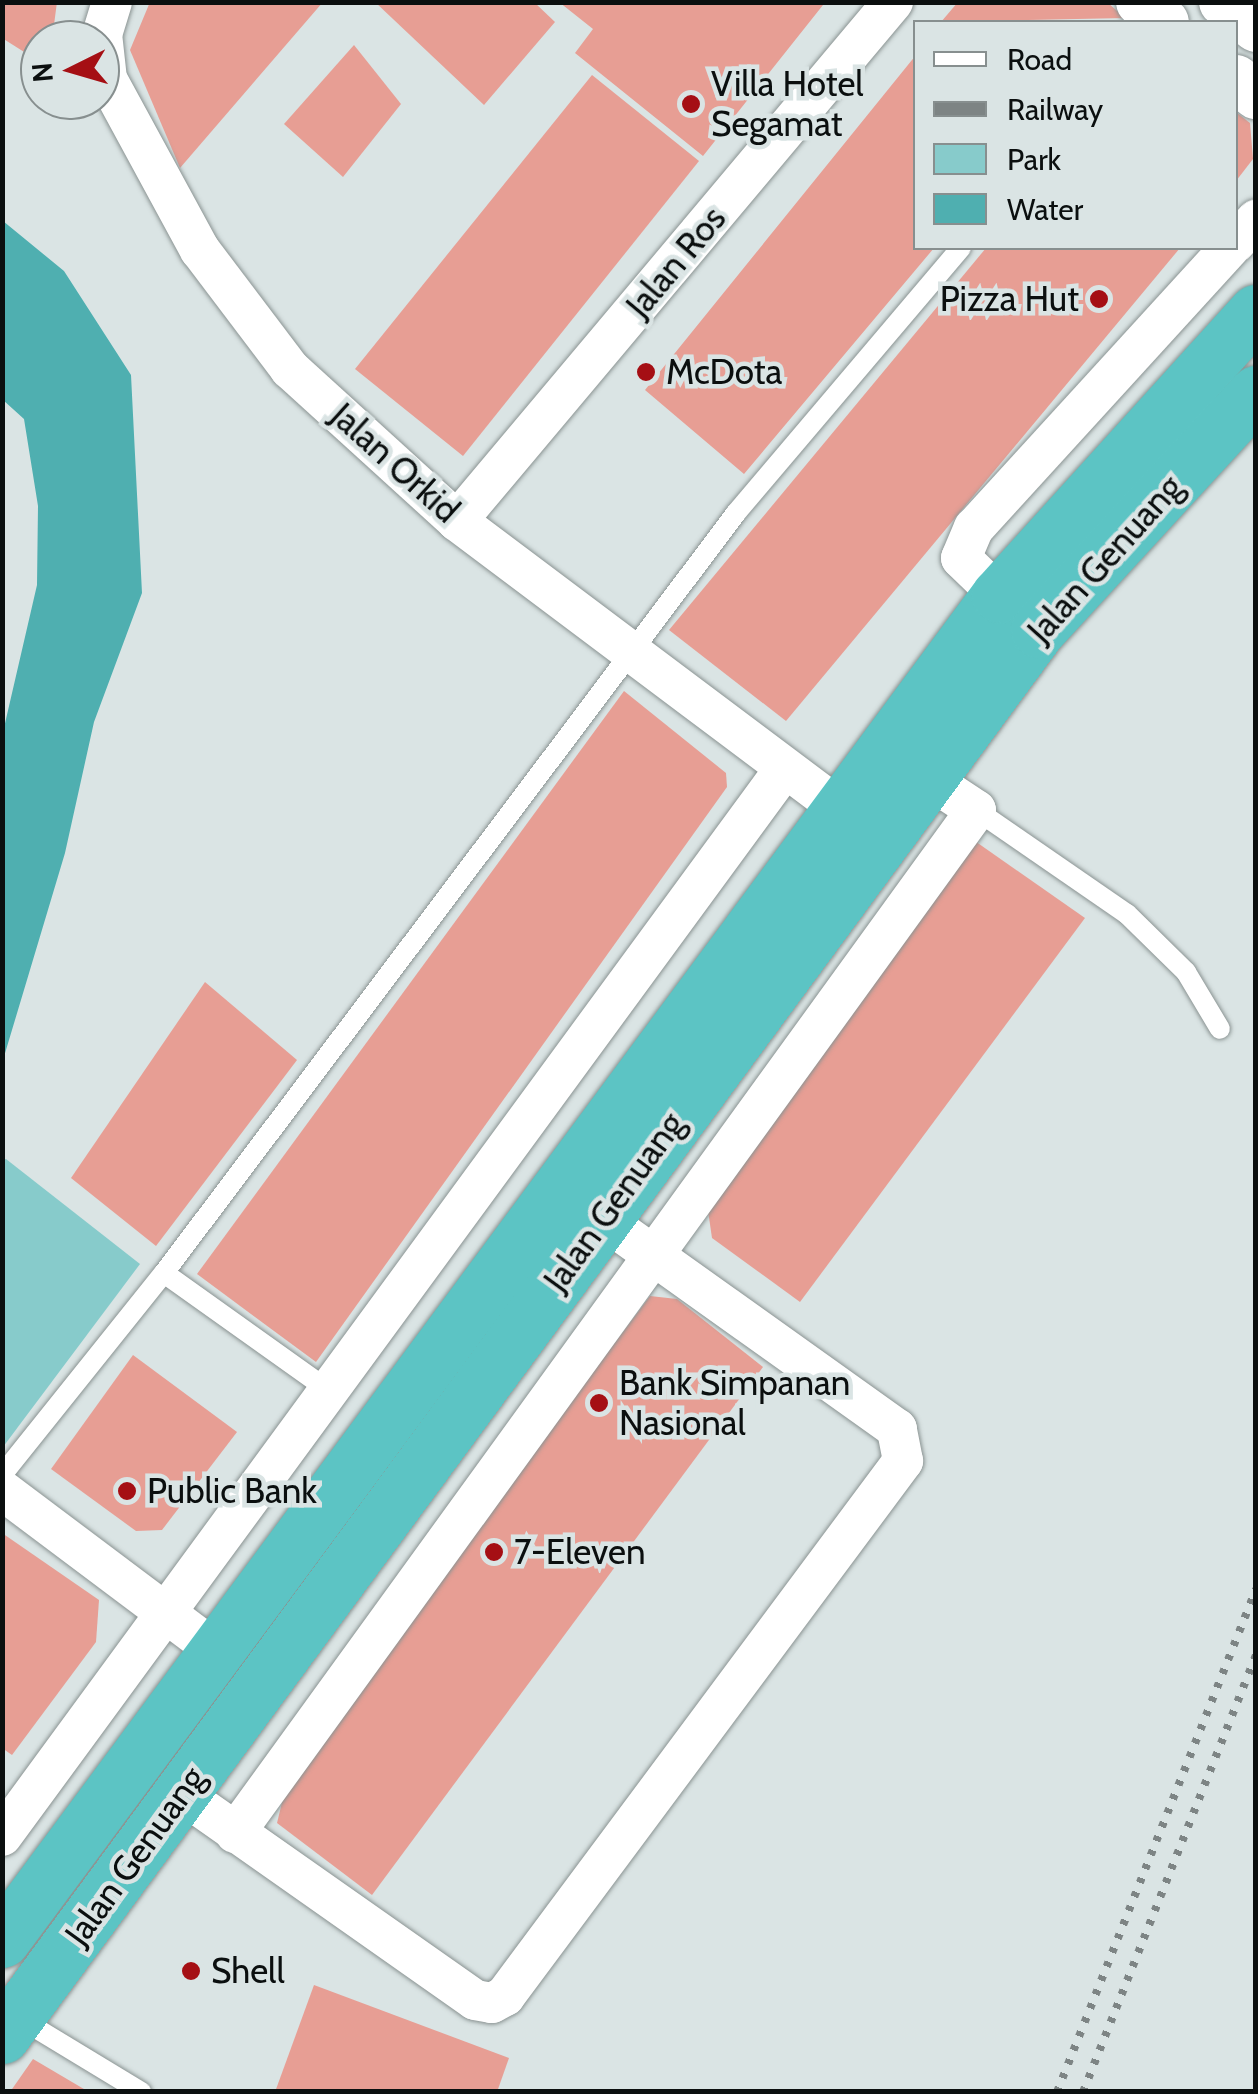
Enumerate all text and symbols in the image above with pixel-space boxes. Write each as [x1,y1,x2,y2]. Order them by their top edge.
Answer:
north arrow [20,20,120,120]
legend [913,20,1238,250]
text: Road [1007,41,1072,78]
text: N [24,61,60,84]
place label: Villa Hotel Segamat [711,63,864,145]
text: Railway [1007,91,1103,128]
marker: Villa Hotel Segamat [680,93,702,115]
text: Park [1007,141,1061,178]
text: Water [1007,191,1083,228]
street label: Jalan Ros [617,198,735,326]
place label: Pizza Hut [940,278,1079,320]
marker: Pizza Hut [1088,288,1110,310]
place label: McDota [666,351,782,393]
marker: McDota [635,361,657,383]
street label: Jalan Orkid [322,394,468,532]
street label: Jalan Genuang [1019,467,1191,651]
street label: Jalan Genuang [535,1104,693,1300]
place label: Bank Simpanan Nasional [619,1362,850,1444]
marker: Bank Simpanan Nasional [588,1392,610,1414]
place label: Public Bank [147,1470,317,1512]
marker: Public Bank [116,1480,138,1502]
place label: 7-Eleven [514,1531,645,1573]
marker: 7-Eleven [483,1541,505,1563]
street label: Jalan Genuang [56,1758,214,1954]
place label: Shell [211,1950,285,1992]
marker: Shell [180,1960,202,1982]

